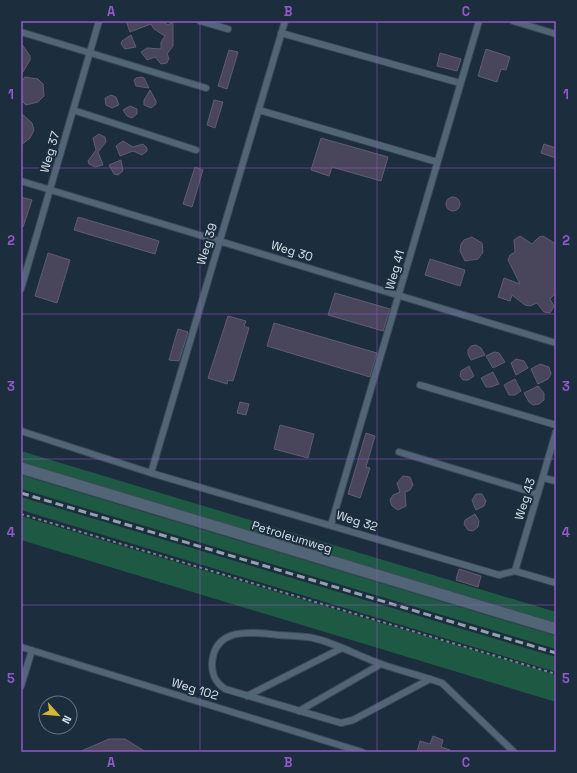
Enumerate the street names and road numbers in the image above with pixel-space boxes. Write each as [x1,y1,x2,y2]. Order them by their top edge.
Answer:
street label: Weg 37 [36,129,64,175]
street label: Weg 39 [193,221,221,267]
street label: Weg 30 [269,237,315,265]
street label: Weg 41 [382,248,408,292]
street label: Weg 43 [511,476,539,522]
street label: Weg 32 [334,507,380,535]
street label: Petroleumweg [250,517,334,557]
street label: Weg 102 [170,674,220,704]

